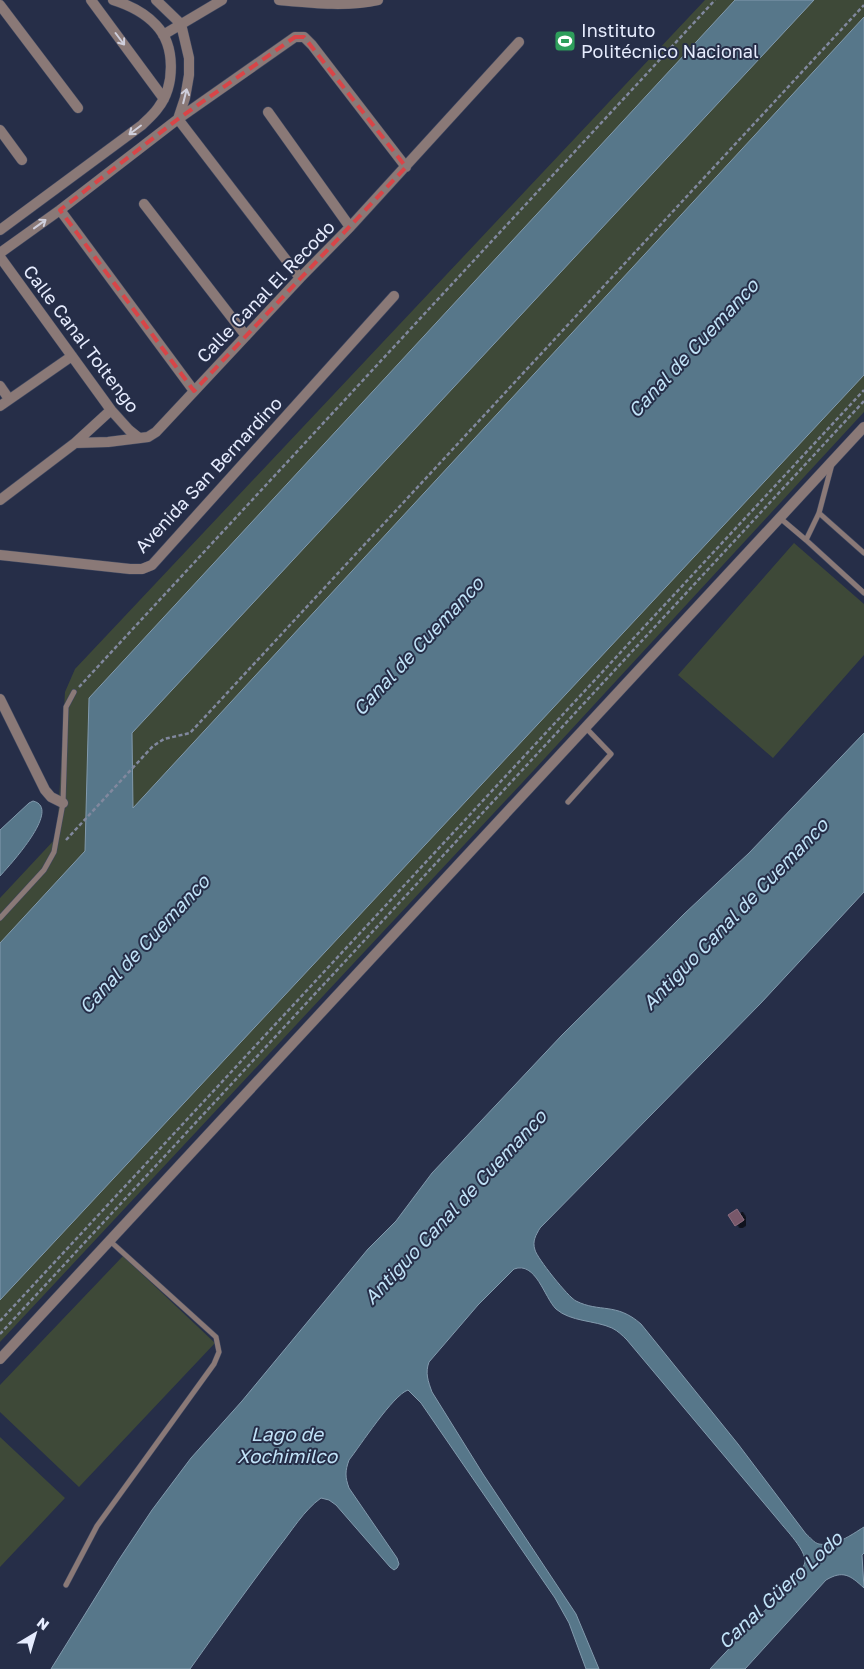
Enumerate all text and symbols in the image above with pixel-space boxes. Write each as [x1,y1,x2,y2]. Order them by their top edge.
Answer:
place label: Instituto Politécnico Nacional [581,19,759,62]
sports icon: Instituto Politécnico Nacional [553,29,577,53]
one-way arrow [115,32,125,46]
one-way arrow [181,89,190,105]
one-way arrow [129,124,142,135]
street label: Calle Canal El Recodo [192,216,339,367]
one-way arrow [32,219,46,229]
street label: Calle Canal Toltengo [19,260,144,416]
water label: Canal de Cuemanco [623,273,764,422]
street label: Avenida San Bernardino [130,392,286,557]
water label: Canal de Cuemanco [348,571,489,720]
water label: Antiguo Canal de Cuemanco [637,812,833,1014]
water label: Canal de Cuemanco [74,869,215,1018]
water label: Antiguo Canal de Cuemanco [359,1104,552,1308]
water label: Lago de Xochimilco [237,1422,339,1467]
water label: Canal Güero Lodo [713,1525,848,1653]
north arrow [10,1609,60,1659]
text: N [34,1613,53,1633]

